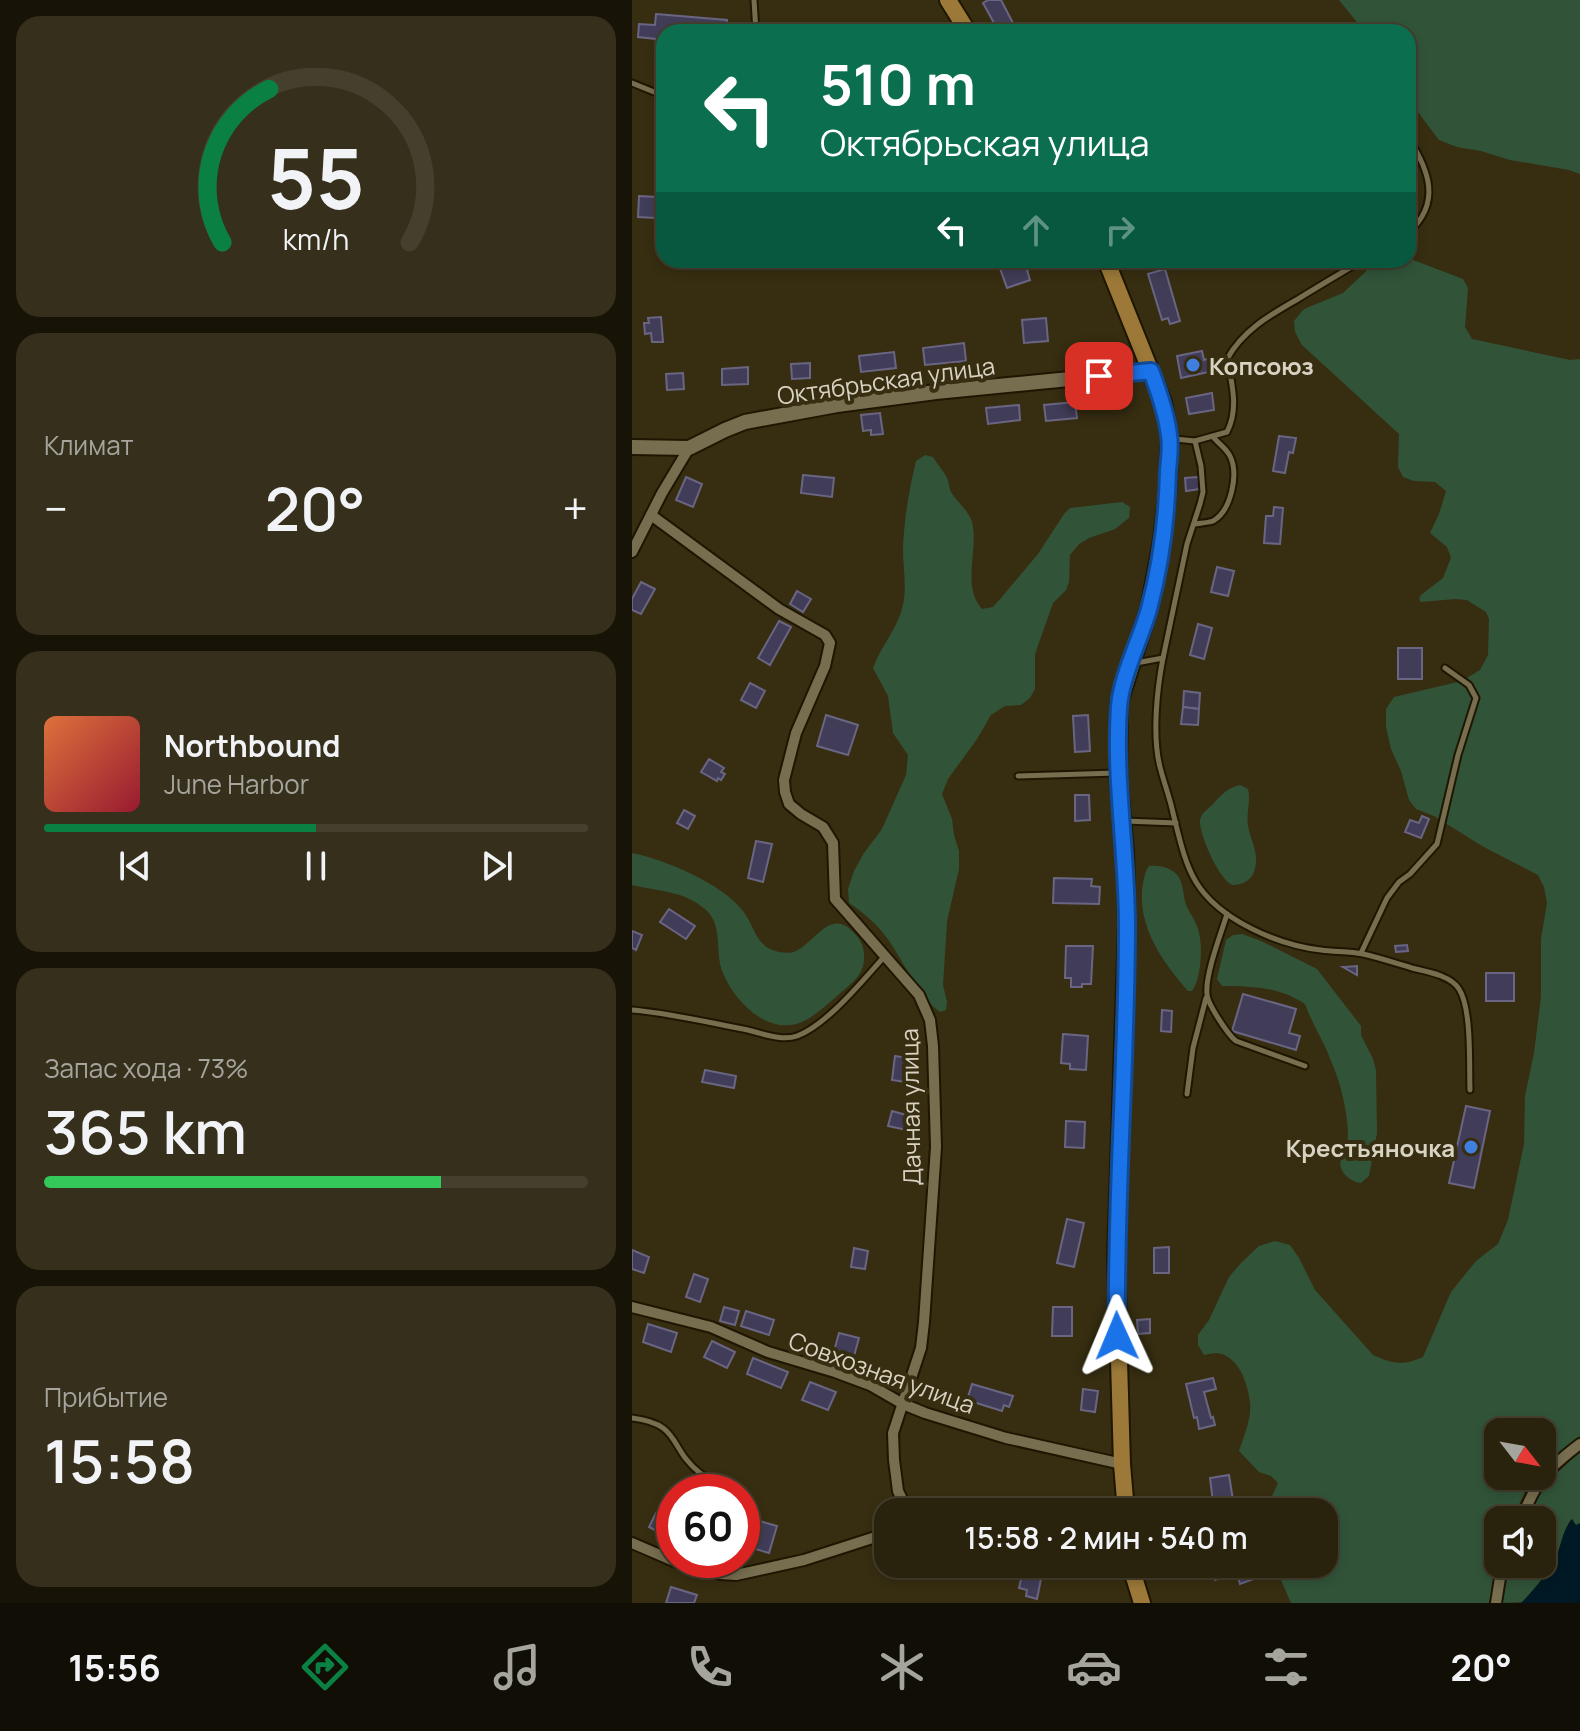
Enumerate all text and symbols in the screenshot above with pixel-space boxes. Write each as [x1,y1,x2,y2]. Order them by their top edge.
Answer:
text: 510 m [820,45,976,122]
icon: left [688,56,792,160]
text: Октябрьская улица [820,118,1149,167]
text: 55 [267,119,365,233]
icon: left [930,208,974,252]
icon: ahead [1014,208,1058,252]
icon: right [1098,208,1142,252]
text: km/h [283,220,349,259]
pin [1065,342,1133,410]
street label: Октябрьская улица [775,348,997,412]
place label: Копсоюз [1209,349,1314,382]
icon: arrive [1077,354,1121,398]
marker: Копсоюз [1184,356,1202,374]
text: Климат [44,427,134,463]
text: 20° [265,467,366,549]
text: − [44,478,68,538]
text: + [563,478,588,538]
text: Northbound [164,725,341,766]
text: June Harbor [164,766,309,802]
icon: previous [113,844,157,888]
icon: pause [294,844,338,888]
icon: next [475,844,519,888]
street label: Дачная улица [892,1028,928,1186]
text: Запас хода · 73% [44,1050,249,1086]
text: 365 km [44,1090,247,1172]
place label: Крестьяночка [1286,1131,1455,1164]
marker: Крестьяночка [1462,1138,1480,1156]
position arrow [1075,1294,1159,1378]
street label: Совхозная улица [784,1323,980,1421]
text: Прибытие [44,1379,168,1415]
north arrow [1484,1418,1556,1490]
map controls [1484,1418,1556,1578]
text: 15:58 [44,1419,195,1501]
speed limit sign: 60 [656,1474,760,1578]
button: sound [1484,1506,1556,1578]
text: 15:58 · 2 мин · 540 m [964,1517,1248,1558]
icon: directions [297,1639,353,1695]
icon: music [489,1639,545,1695]
icon: phone [682,1639,738,1695]
icon: climate [874,1639,930,1695]
icon: car [1066,1639,1122,1695]
icon: filters [1258,1639,1314,1695]
text: 15:56 [68,1643,161,1692]
text: 20° [1451,1643,1512,1692]

